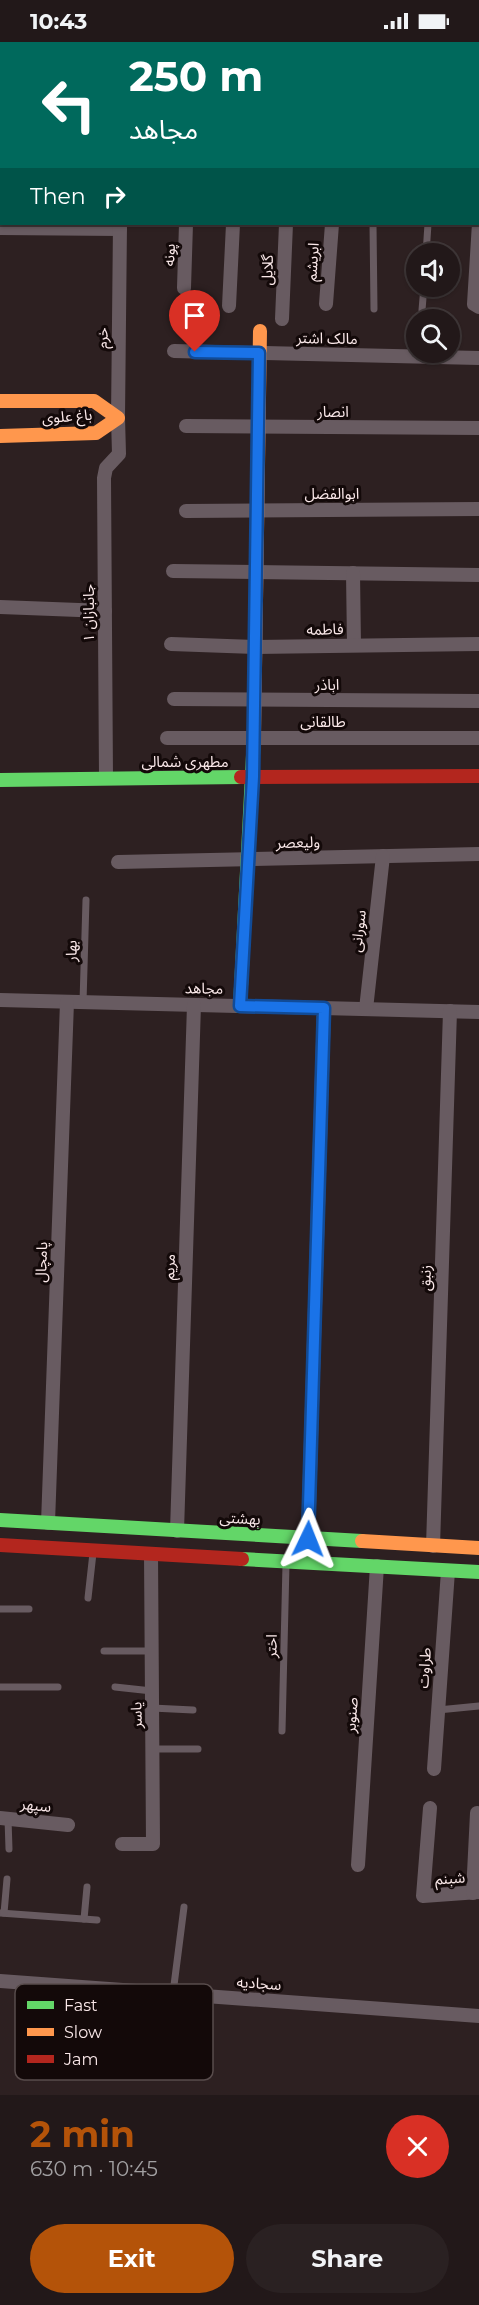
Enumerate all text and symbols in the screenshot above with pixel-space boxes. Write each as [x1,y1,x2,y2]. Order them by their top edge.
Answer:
text: 10:43 [30,8,87,35]
text: 250 m [129,50,263,102]
icon: left [30,66,108,144]
text: مجاهد [129,113,198,146]
icon: right [98,180,131,213]
text: Then [30,183,86,210]
street label: ابریشم [301,242,325,282]
street label: پونه [159,243,180,267]
map controls [406,243,460,363]
button: sound [406,243,460,297]
street label: گلایل [257,254,277,286]
pin [169,290,220,352]
icon: arrive [178,299,211,332]
button: search [406,309,460,363]
street label: خرم [92,327,114,349]
street label: مالک اشتر [295,328,358,348]
street label: انصار [316,402,349,421]
street label: باغ علوی [41,405,93,430]
street label: ابوالفضل [305,484,359,503]
street label: جانبازان ۱ [79,584,98,642]
street label: فاطمه [306,619,344,639]
street label: اباذر [314,675,339,694]
street label: طالقانی [300,712,346,731]
street label: مطهری شمالی [141,752,229,771]
street label: ولیعصر [275,832,320,852]
street label: سورانی [346,908,370,953]
street label: بهار [61,940,81,963]
street label: مجاهد [185,978,223,998]
street label: پامچال [31,1241,52,1283]
street label: مریم [159,1254,181,1281]
street label: زنبق [415,1264,436,1292]
street label: بهشتی [219,1507,261,1529]
position arrow [276,1507,340,1571]
street label: اختر [261,1634,281,1659]
street label: طراوت [413,1647,435,1689]
street label: صنوبر [340,1697,362,1734]
street label: یاسر [126,1702,146,1729]
street label: سپهر [19,1794,53,1817]
street label: شبنم [434,1867,466,1891]
street label: سجادیه [236,1972,282,1994]
legend [15,1984,213,2080]
text: Fast [64,1996,98,2015]
text: Slow [64,2023,102,2042]
text: Jam [63,2050,98,2069]
text: 2 min [30,2112,135,2156]
button: close [386,2115,449,2178]
text: 630 m · 10:45 [30,2157,158,2181]
button: Exit [30,2224,234,2293]
button: Share [246,2224,449,2293]

